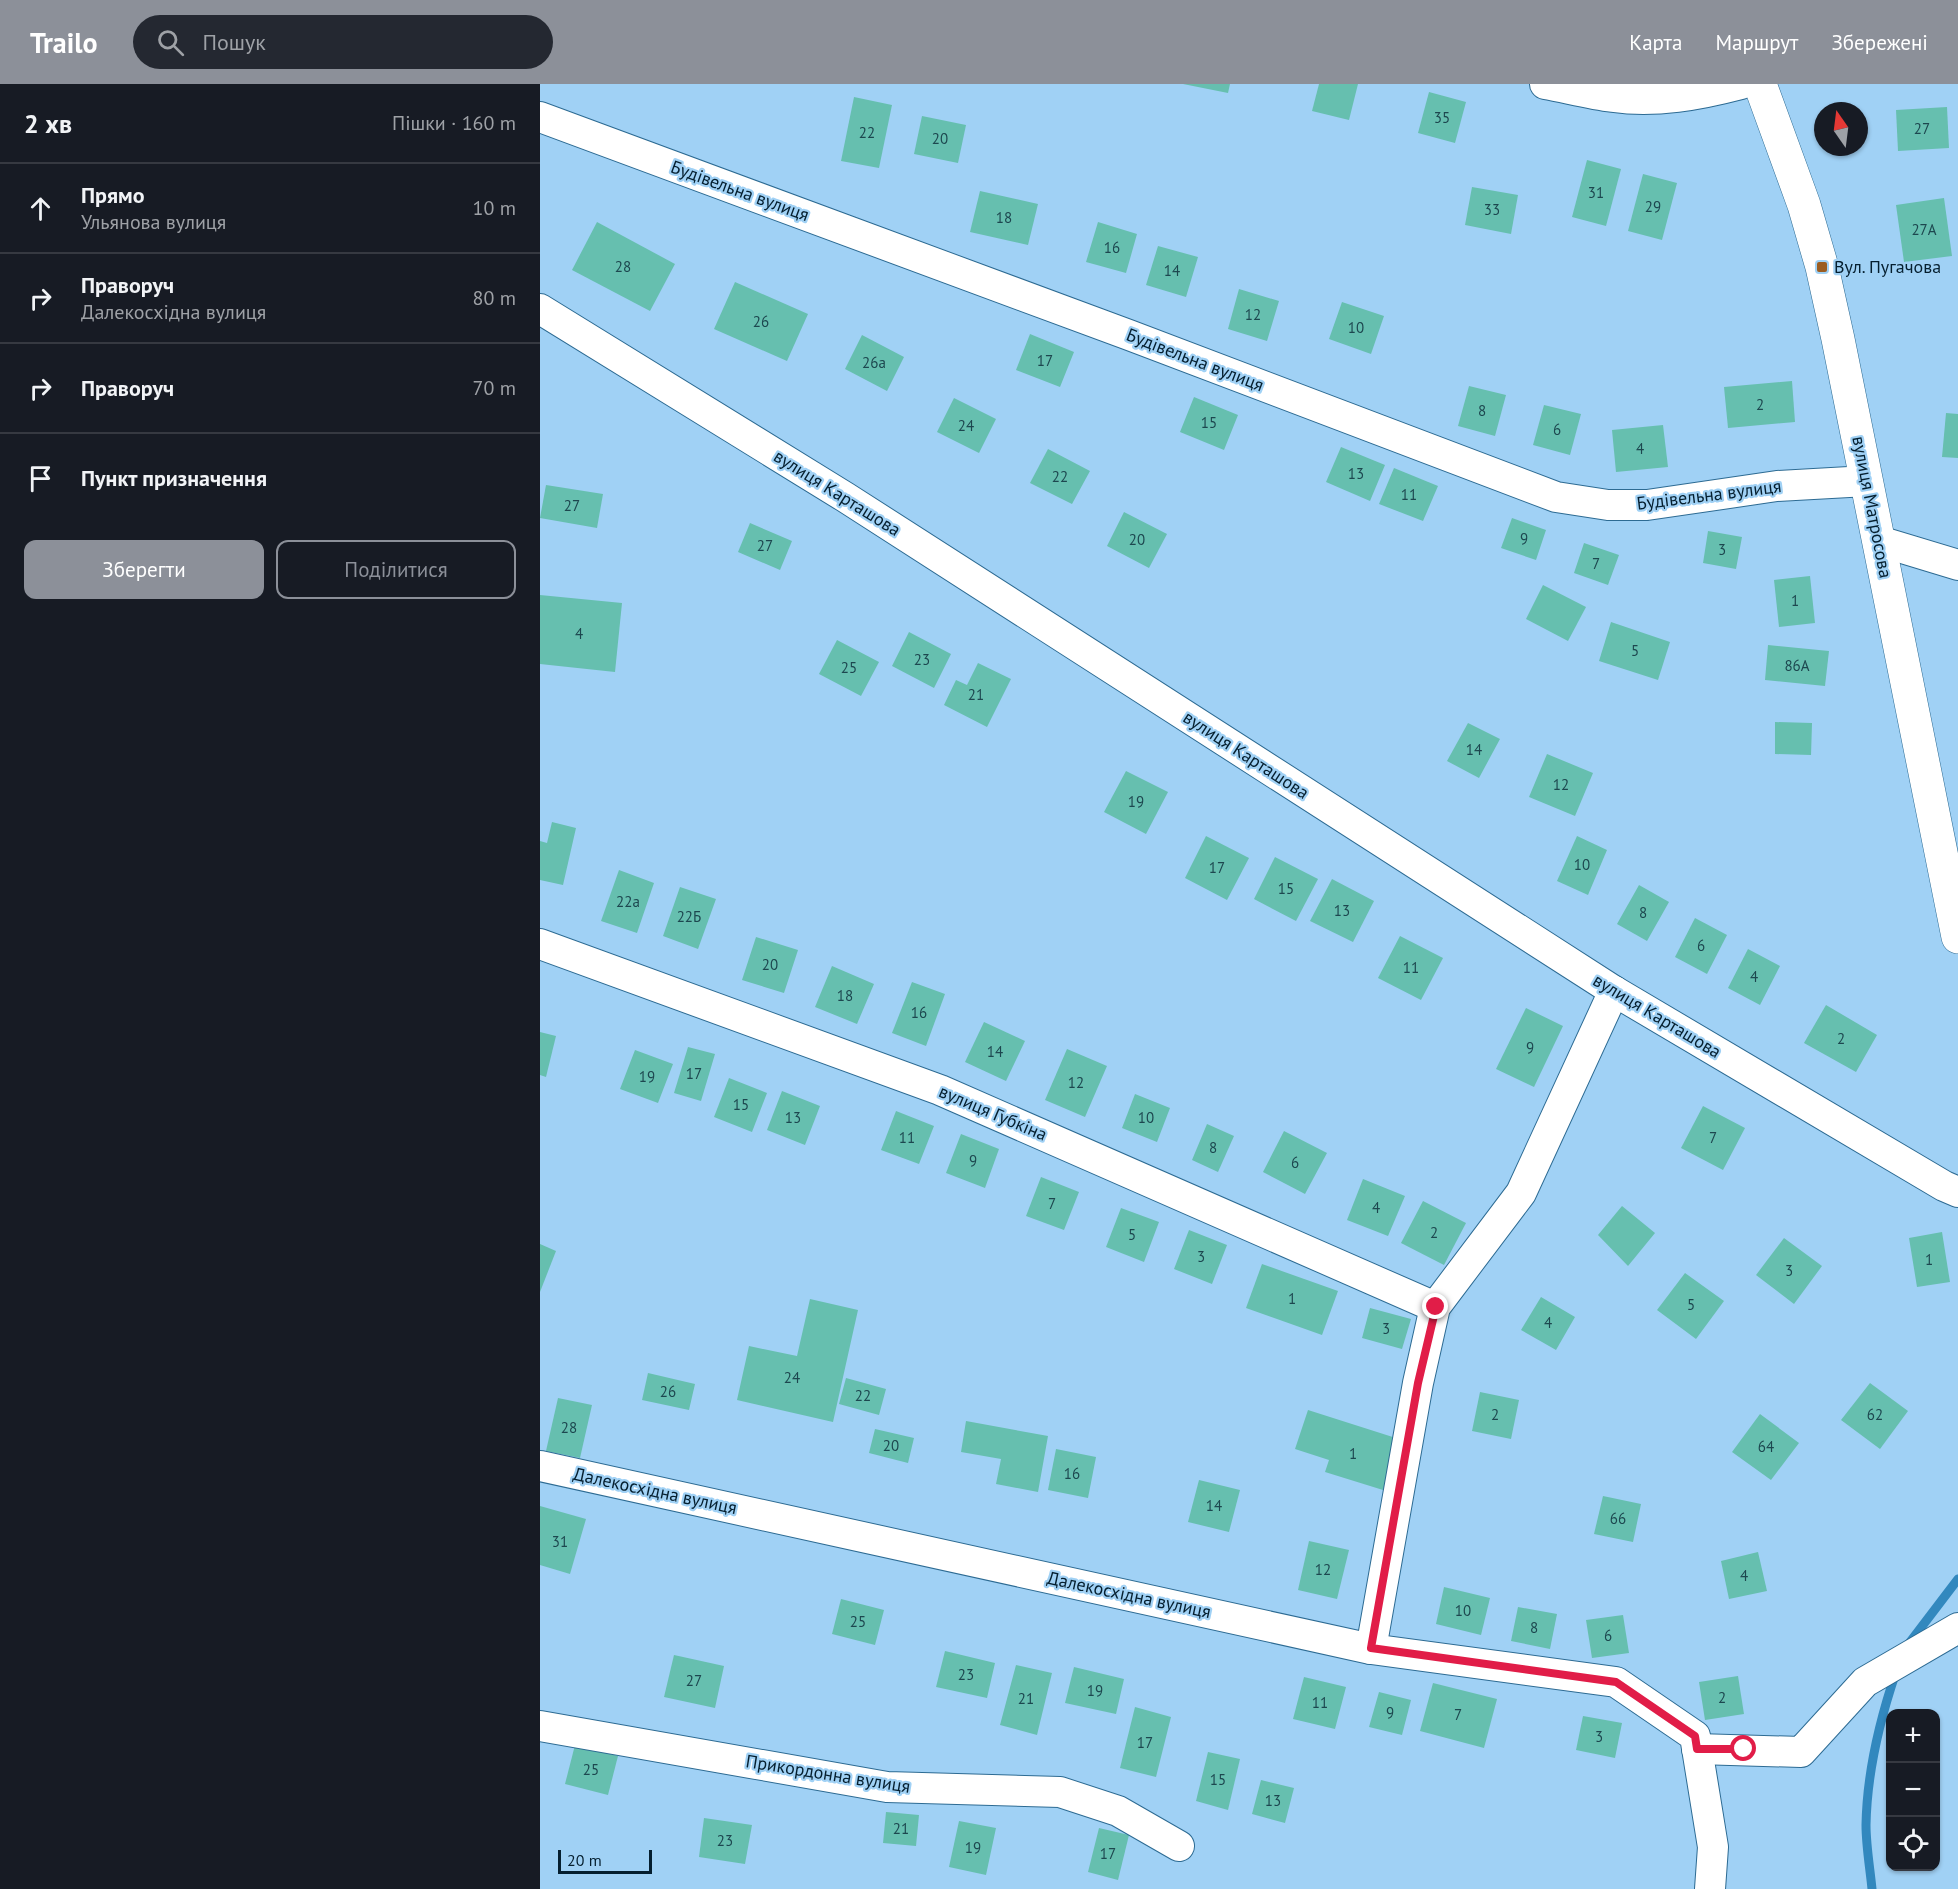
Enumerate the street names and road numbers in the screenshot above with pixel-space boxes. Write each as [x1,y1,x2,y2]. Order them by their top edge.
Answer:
street label: Будівельна вулиця [668,155,813,226]
street label: Будівельна вулиця [1123,323,1267,396]
street label: вулиця Матросова [1847,434,1898,580]
street label: вулиця Карташова [769,444,905,541]
street label: Будівельна вулиця [1635,474,1783,515]
street label: вулиця Карташова [1179,705,1314,804]
street label: вулиця Карташова [1589,968,1726,1063]
street label: вулиця Губкіна [936,1079,1051,1146]
street label: Далекосхідна вулиця [571,1462,739,1519]
street label: Далекосхідна вулиця [1045,1566,1213,1623]
street label: Прикордонна вулиця [744,1749,912,1798]

